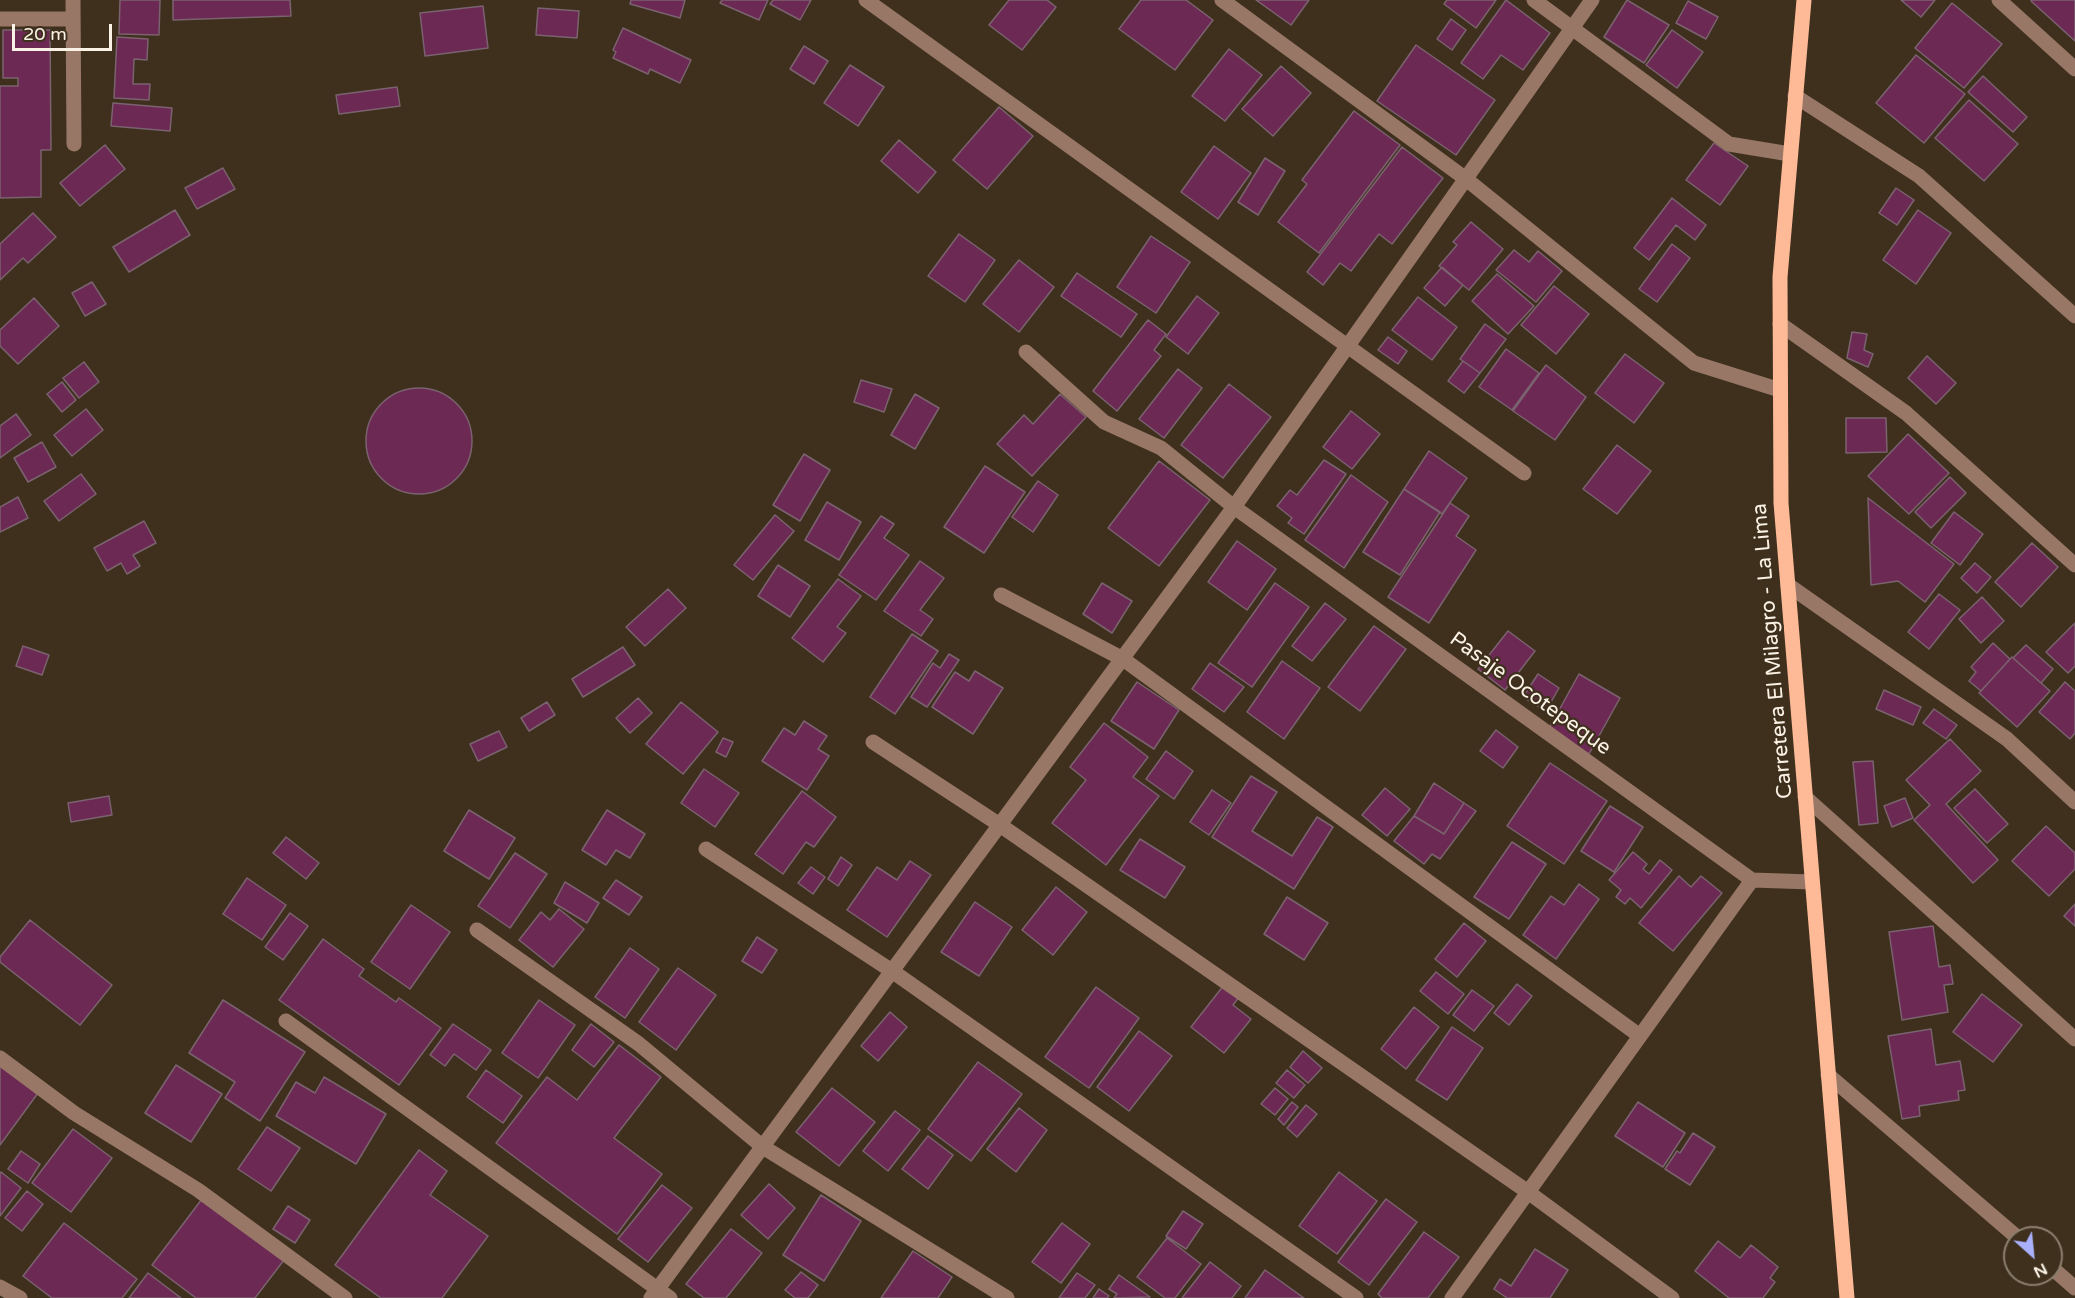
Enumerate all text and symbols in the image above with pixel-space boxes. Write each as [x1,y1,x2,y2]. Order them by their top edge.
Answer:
scale bar [15,12,116,50]
text: 20 m [23,23,67,45]
street label: Carretera El Milagro - La Lima [1748,502,1798,800]
street label: Pasaje Ocotepeque [1444,627,1616,761]
north arrow [2003,1226,2063,1286]
text: N [2030,1258,2051,1282]

